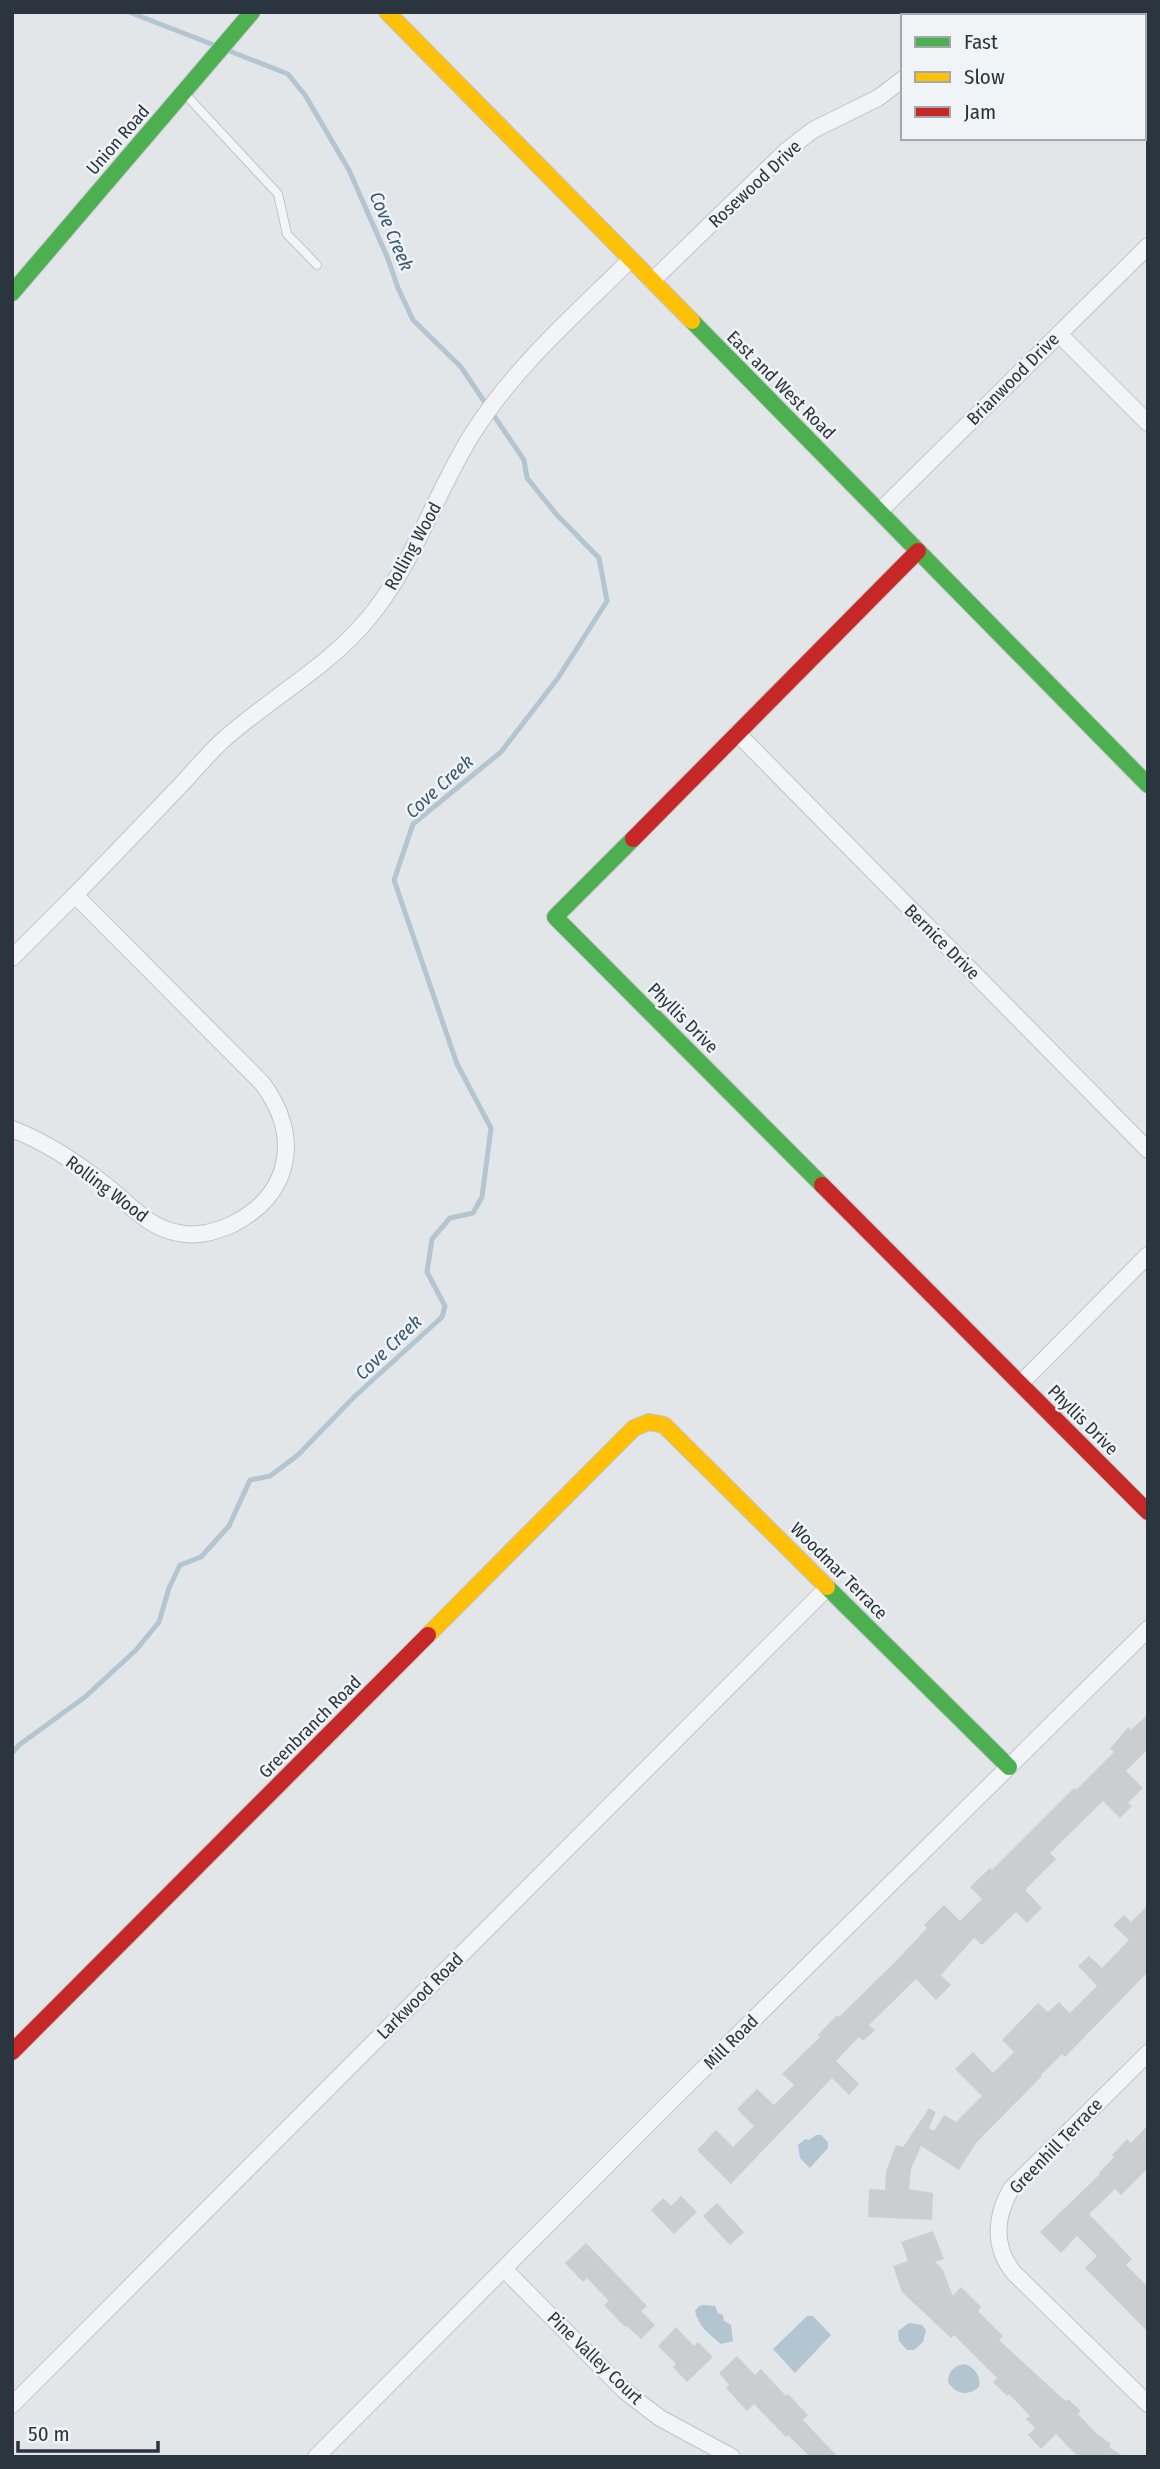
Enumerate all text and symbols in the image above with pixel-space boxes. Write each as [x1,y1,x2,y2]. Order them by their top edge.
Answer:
legend [901,14,1146,140]
text: Fast [964,29,998,55]
text: Slow [964,64,1005,90]
text: Jam [964,99,996,125]
street label: Union Road [82,101,154,179]
street label: Rosewood Drive [704,136,806,232]
water label: Cove Creek [365,188,418,274]
street label: East and West Road [722,326,840,444]
street label: Brianwood Drive [962,328,1064,430]
street label: Rolling Wood [380,498,446,594]
water label: Cove Creek [401,750,478,823]
street label: Bernice Drive [900,900,984,984]
street label: Phyllis Drive [643,978,723,1058]
street label: Rolling Wood [62,1151,152,1227]
water label: Cove Creek [350,1310,426,1385]
street label: Phyllis Drive [1043,1380,1123,1460]
street label: Woodmar Terrace [786,1518,892,1624]
street label: Greenbranch Road [254,1671,366,1783]
street label: Larkwood Road [372,1948,468,2044]
street label: Mill Road [699,2010,763,2074]
street label: Greenhill Terrace [1005,2094,1107,2198]
street label: Pine Valley Court [543,2307,647,2409]
scale bar [18,2410,158,2454]
text: 50 m [28,2421,70,2447]

